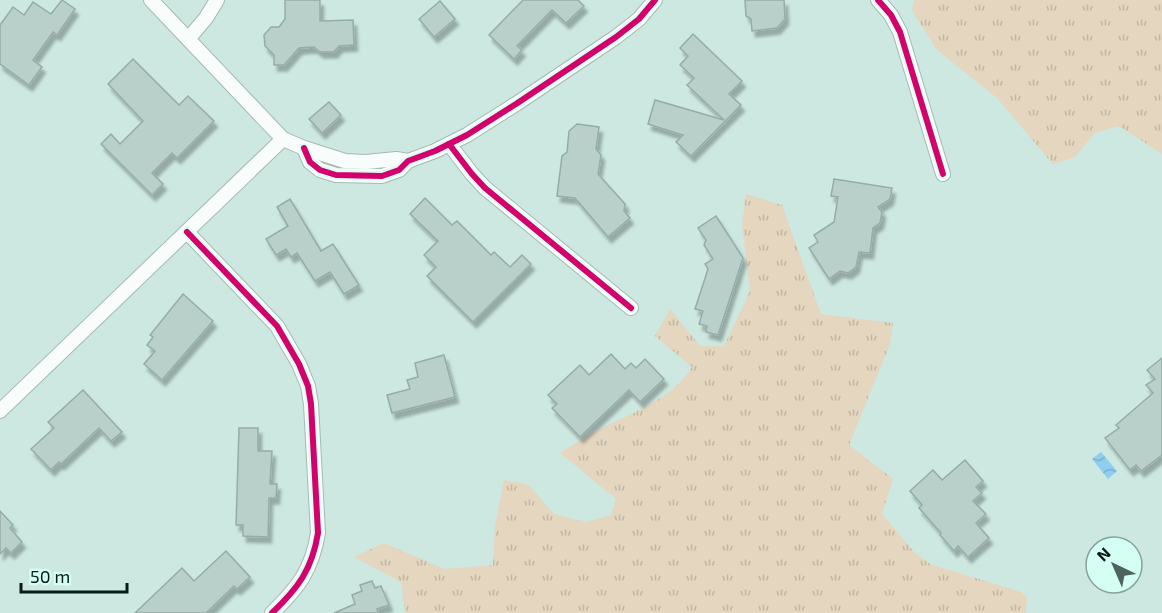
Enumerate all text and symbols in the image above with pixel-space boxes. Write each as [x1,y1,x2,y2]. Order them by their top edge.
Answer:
north arrow [1084,535,1144,595]
text: N [1092,543,1114,565]
scale bar [21,556,128,594]
text: 50 m [30,565,70,587]

